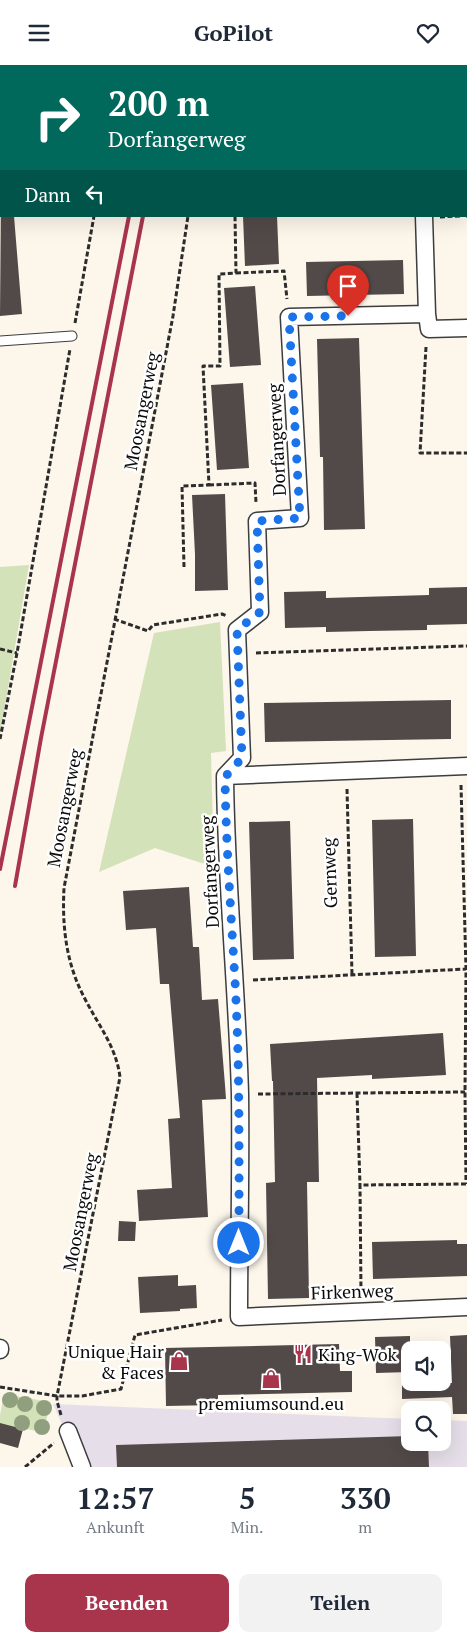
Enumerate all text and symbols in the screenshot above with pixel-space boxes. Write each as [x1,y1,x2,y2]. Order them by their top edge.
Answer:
text: GoPilot [194,18,273,47]
icon: menu [25,19,53,47]
icon: heart [414,19,442,47]
text: 200 m [108,80,209,126]
icon: right [25,85,90,150]
text: Dorfangerweg [108,124,246,153]
icon: left [81,180,109,208]
text: Dann [25,182,71,207]
pin [327,265,369,316]
icon: arrive [334,272,362,300]
street label: Moosangerweg [118,349,164,472]
street label: Dorfangerweg [261,383,291,497]
street label: Moosangerweg [41,746,87,869]
street label: Dorfangerweg [194,815,224,929]
street label: Gernweg [316,837,342,909]
street label: Moosangerweg [57,1150,103,1273]
position arrow [212,1216,264,1268]
street label: Firkenweg [310,1278,394,1304]
place label: Unique Hair & Faces [68,1339,164,1384]
map controls [401,1341,451,1451]
button: sound [401,1341,451,1391]
place label: King-Wok [318,1342,398,1366]
restaurant icon: King-Wok [292,1343,314,1365]
shop icon: Unique Hair & Faces [168,1350,190,1372]
shop icon: premiumsound.eu [260,1368,282,1390]
place label: premiumsound.eu [198,1391,344,1415]
button: search [401,1401,451,1451]
text: 12:57 [76,1478,154,1518]
text: 5 [239,1478,256,1518]
text: 330 [340,1478,391,1518]
text: Ankunft [86,1516,145,1538]
text: Min. [231,1516,263,1538]
text: m [358,1516,372,1538]
button: Beenden [25,1574,229,1632]
button: Teilen [239,1574,442,1632]

